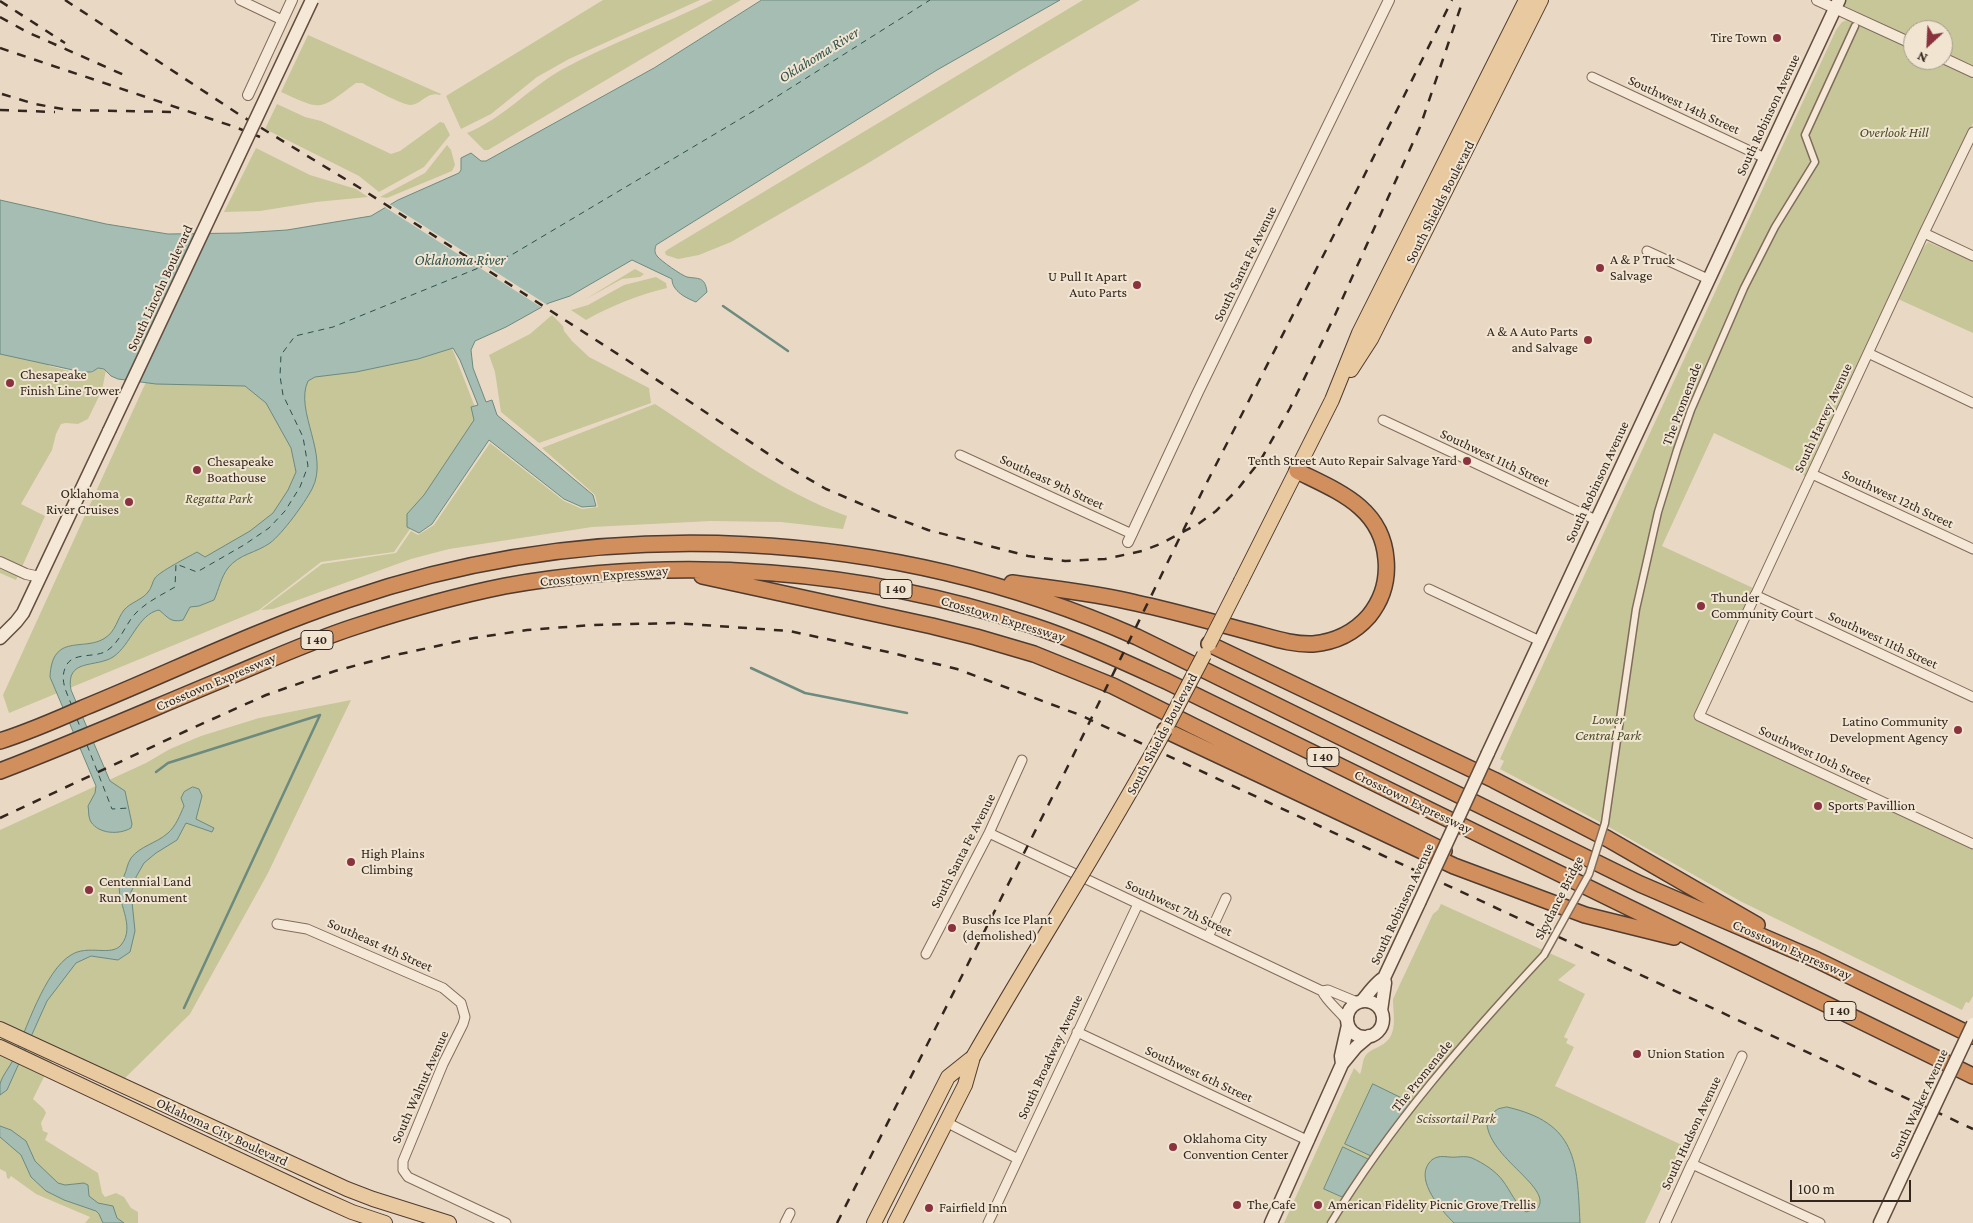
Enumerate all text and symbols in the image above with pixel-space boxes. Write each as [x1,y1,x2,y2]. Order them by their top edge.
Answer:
north arrow [1903,20,1953,70]
water label: Oklahoma River [776,23,862,87]
place label: Tire Town [1710,30,1767,46]
marker: Tire Town [1771,32,1783,44]
text: N [1914,48,1930,67]
street label: South Robinson Avenue [1732,51,1804,179]
street label: Southwest 14th Street [1625,72,1743,138]
park label: Overlook Hill [1859,125,1929,141]
street label: South Shields Boulevard [1402,138,1478,266]
street label: South Santa Fe Avenue [1210,203,1280,325]
street label: South Lincoln Boulevard [123,222,197,354]
water label: Oklahoma River [414,251,506,269]
place label: A & P Truck Salvage [1610,252,1675,284]
marker: A & P Truck Salvage [1594,262,1606,274]
place label: U Pull It Apart Auto Parts [1048,269,1127,302]
marker: U Pull It Apart Auto Parts [1131,279,1143,291]
place label: A & A Auto Parts and Salvage [1487,324,1578,357]
marker: A & A Auto Parts and Salvage [1582,334,1594,346]
street label: The Promenade [1658,360,1706,448]
street label: South Harvey Avenue [1790,360,1856,476]
place label: Chesapeake Finish Line Tower [20,367,120,400]
marker: Chesapeake Finish Line Tower [4,377,16,389]
street label: South Robinson Avenue [1561,418,1633,546]
street label: Southwest 11th Street [1438,425,1552,491]
street label: Southeast 9th Street [997,450,1107,514]
place label: Tenth Street Auto Repair Salvage Yard [1248,453,1457,469]
place label: Chesapeake Boathouse [207,454,274,487]
marker: Tenth Street Auto Repair Salvage Yard [1461,455,1473,467]
marker: Chesapeake Boathouse [191,464,203,476]
street label: Southwest 12th Street [1840,466,1956,532]
place label: Oklahoma River Cruises [46,486,119,518]
park label: Regatta Park [185,491,253,507]
marker: Oklahoma River Cruises [123,496,135,508]
street label: Crosstown Expressway [539,562,669,590]
road number: I 40 [880,580,912,598]
place label: Thunder Community Court [1711,590,1813,622]
street label: Crosstown Expressway [939,592,1067,646]
marker: Thunder Community Court [1695,600,1707,612]
street label: Southwest 11th Street [1826,607,1940,673]
road number: I 40 [301,630,333,650]
street label: Crosstown Expressway [153,649,279,715]
street label: South Shields Boulevard [1123,670,1201,798]
park label: Lower Central Park [1575,712,1641,744]
place label: Latino Community Development Agency [1829,714,1948,746]
street label: Southwest 10th Street [1756,722,1874,788]
marker: Latino Community Development Agency [1952,724,1964,736]
road number: I 40 [1307,748,1339,766]
street label: Crosstown Expressway [1351,766,1475,838]
street label: South Santa Fe Avenue [927,791,999,911]
place label: Sports Pavillion [1828,798,1915,814]
marker: Sports Pavillion [1812,800,1824,812]
street label: South Robinson Avenue [1366,840,1438,968]
place label: High Plains Climbing [361,846,425,879]
street label: Skydance Bridge [1531,853,1587,943]
marker: High Plains Climbing [345,856,357,868]
place label: Centennial Land Run Monument [99,874,191,906]
street label: Southwest 7th Street [1123,876,1235,940]
marker: Centennial Land Run Monument [83,884,95,896]
place label: Buschs Ice Plant (demolished) [962,912,1052,944]
street label: Southeast 4th Street [325,914,435,976]
street label: Crosstown Expressway [1730,916,1854,984]
marker: Buschs Ice Plant (demolished) [946,922,958,934]
street label: South Broadway Avenue [1014,992,1086,1122]
road number: I 40 [1824,1001,1856,1020]
street label: South Walnut Avenue [388,1028,452,1146]
street label: The Promenade [1388,1037,1456,1115]
street label: Southwest 6th Street [1143,1042,1255,1106]
place label: Union Station [1647,1046,1725,1062]
street label: South Walker Avenue [1886,1046,1952,1162]
marker: Union Station [1631,1048,1643,1060]
street label: South Hudson Avenue [1657,1073,1725,1193]
street label: Oklahoma City Boulevard [154,1094,290,1170]
park label: Scissortail Park [1416,1111,1496,1127]
place label: Oklahoma City Convention Center [1183,1131,1289,1164]
marker: Oklahoma City Convention Center [1167,1141,1179,1153]
scale bar [1793,1170,1914,1202]
text: 100 m [1798,1181,1835,1197]
place label: The Cafe [1247,1197,1296,1213]
place label: American Fidelity Picnic Grove Trellis [1328,1197,1536,1213]
marker: The Cafe [1231,1199,1243,1211]
marker: American Fidelity Picnic Grove Trellis [1312,1199,1324,1211]
place label: Fairfield Inn [939,1200,1007,1216]
marker: Fairfield Inn [923,1202,935,1214]

